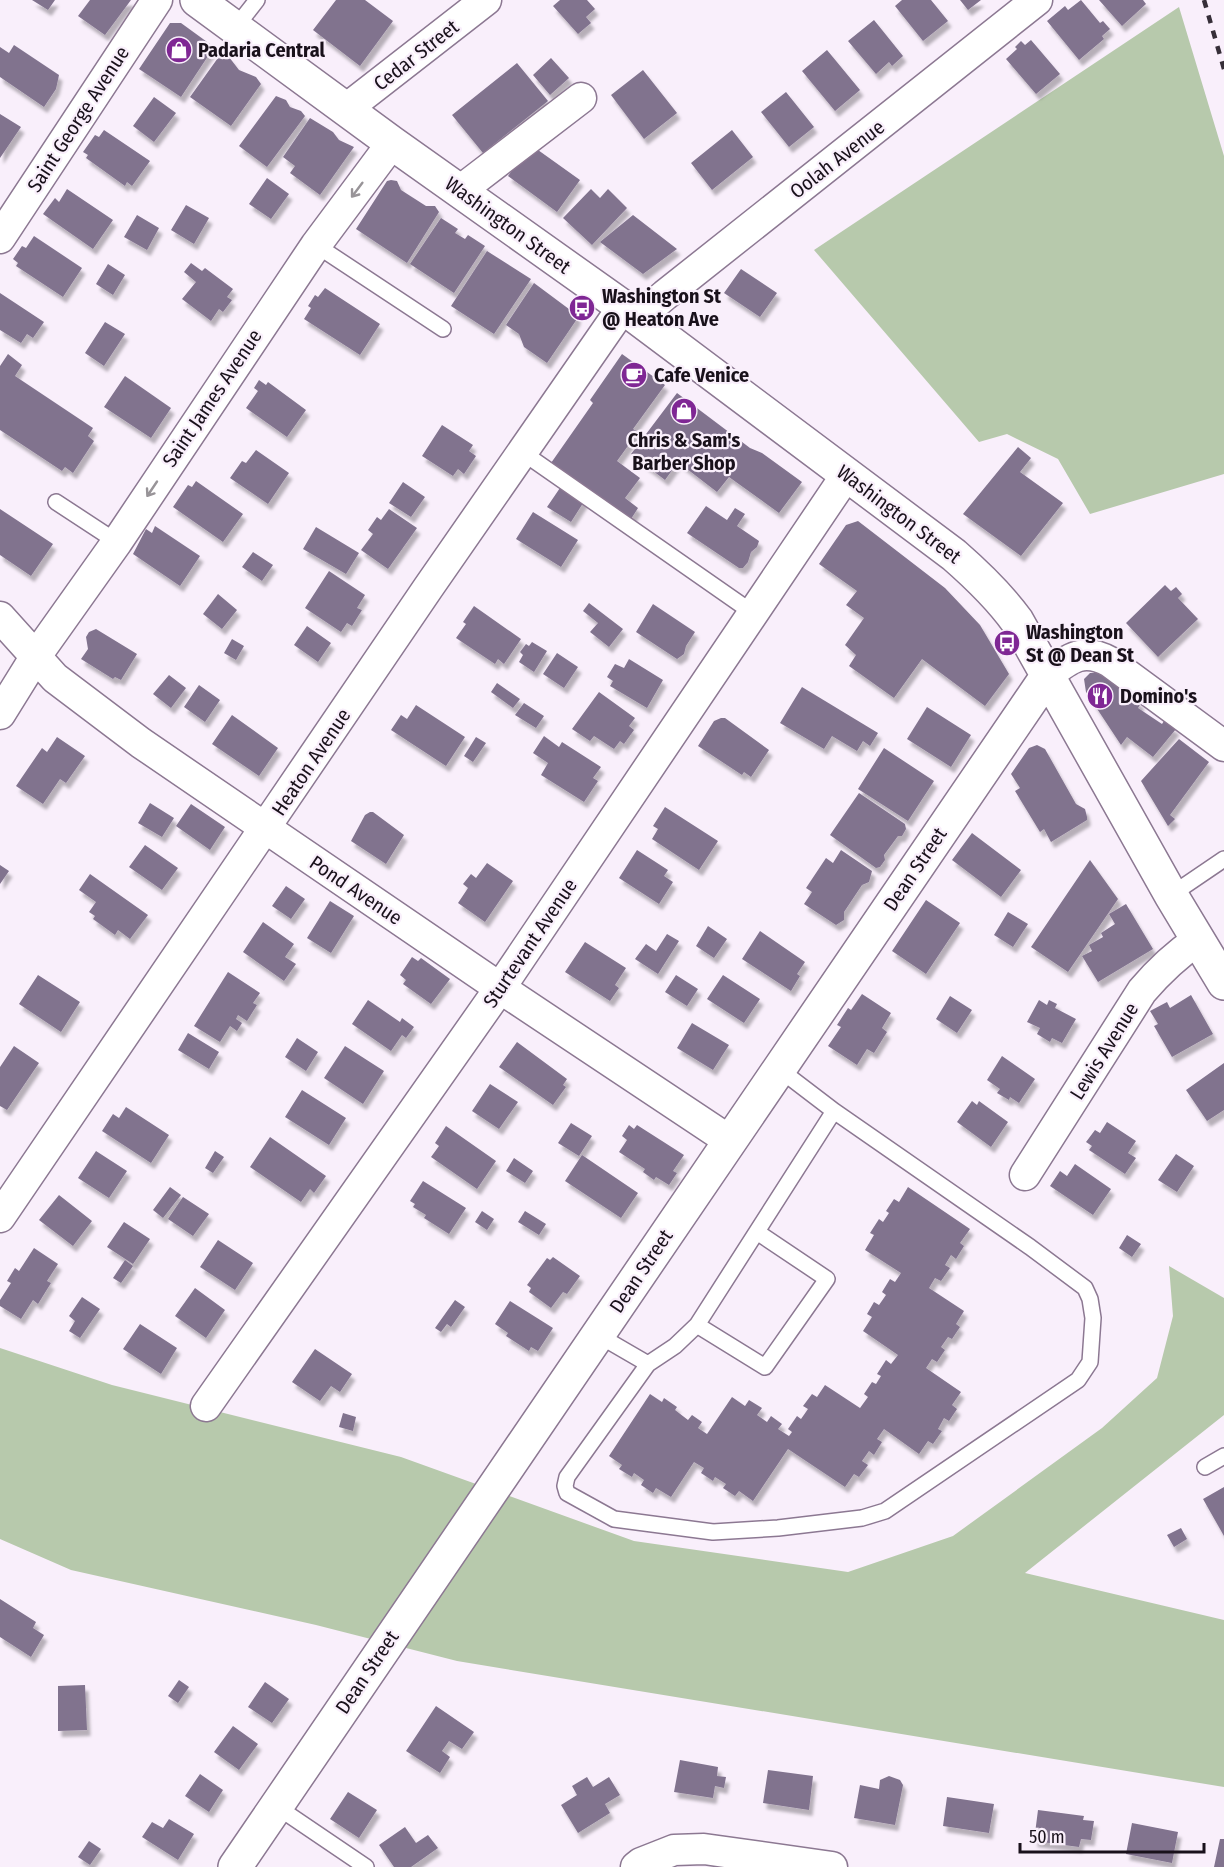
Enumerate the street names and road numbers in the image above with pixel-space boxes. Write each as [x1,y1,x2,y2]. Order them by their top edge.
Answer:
street label: Cedar Street [369,14,464,96]
street label: Saint George Avenue [22,42,134,196]
street label: Oolah Avenue [785,115,889,203]
street label: Washington Street [441,171,576,279]
street label: Saint James Avenue [157,325,267,471]
street label: Washington Street [832,459,966,569]
street label: Heaton Avenue [266,704,356,820]
street label: Dean Street [878,822,952,915]
street label: Pond Avenue [305,850,407,930]
street label: Sturtevant Avenue [478,874,582,1012]
street label: Lewis Avenue [1065,998,1143,1104]
street label: Dean Street [604,1224,678,1317]
street label: Dean Street [330,1625,404,1718]

